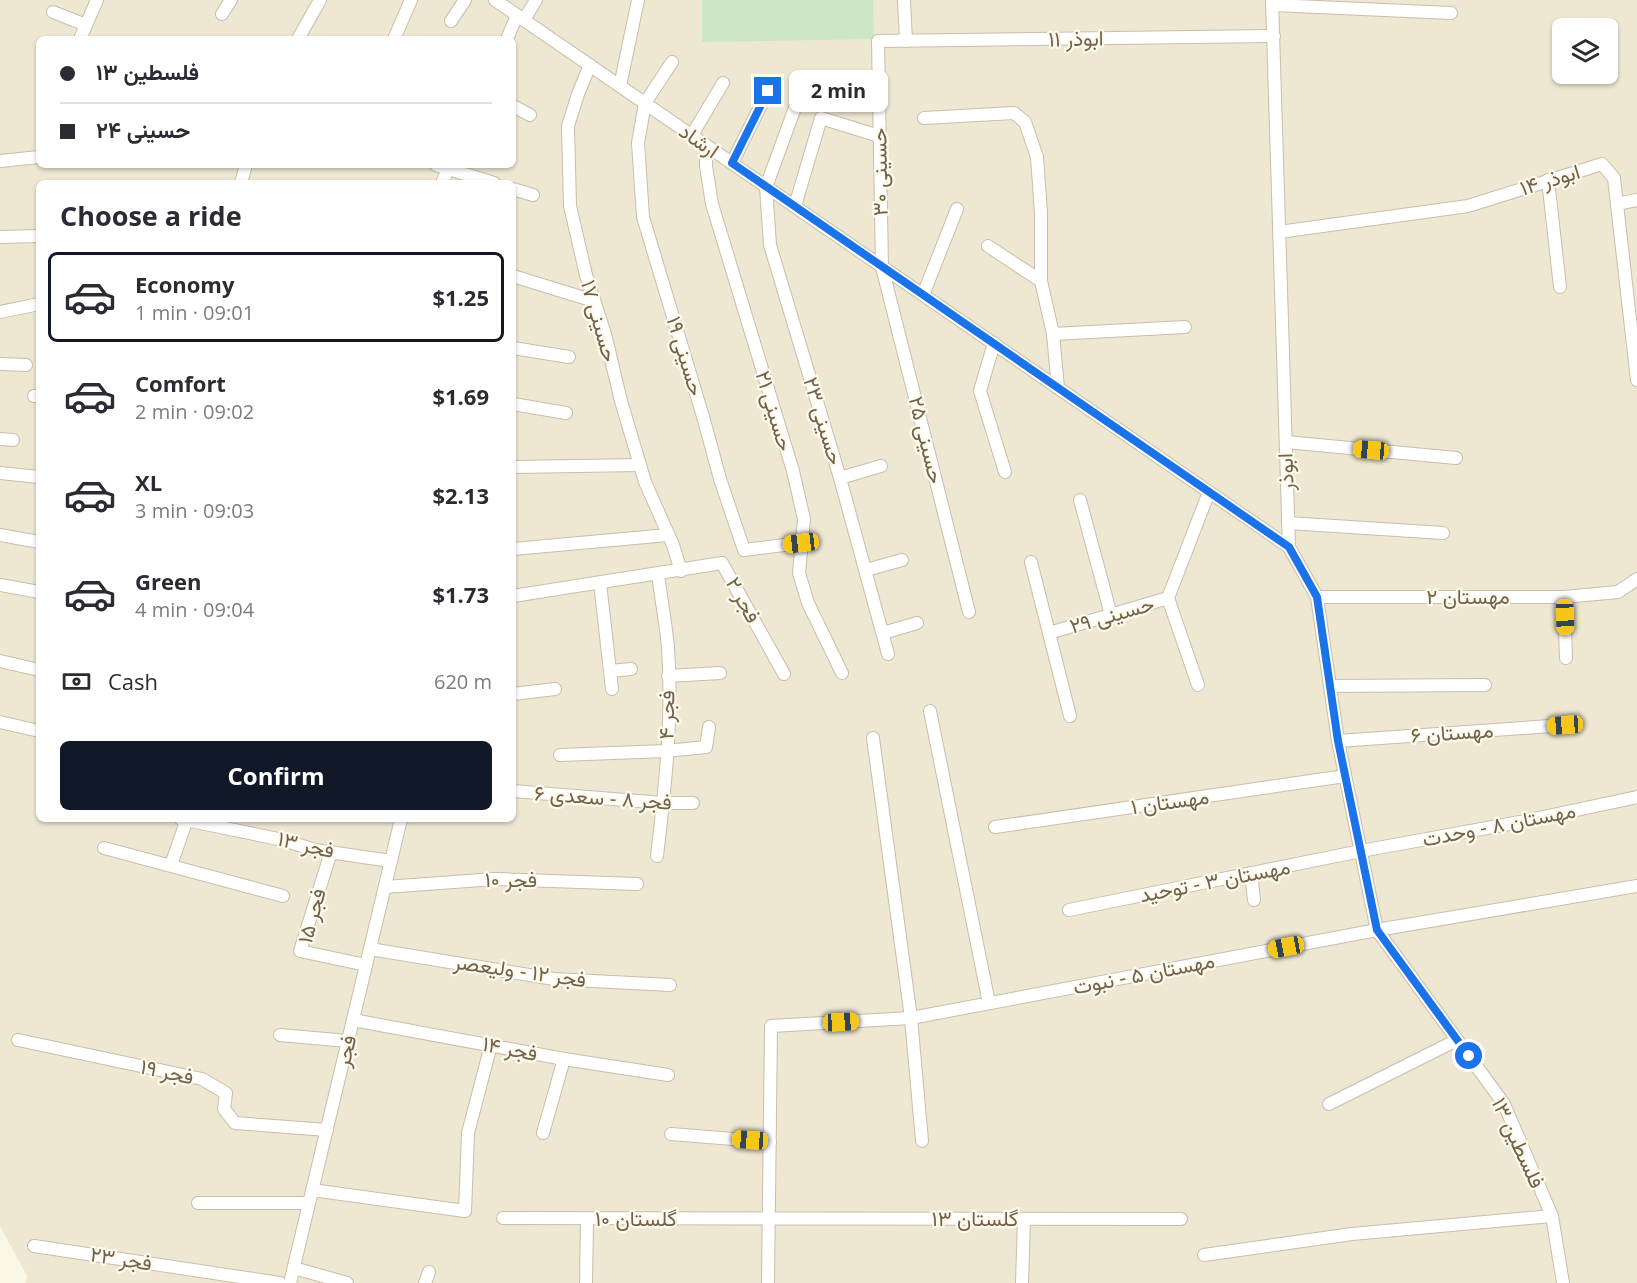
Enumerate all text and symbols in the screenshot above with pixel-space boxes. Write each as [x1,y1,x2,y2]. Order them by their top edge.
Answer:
map controls [1552,18,1618,84]
button: layers [1552,18,1618,84]
street label: ابوذر ۱۱ [1048,24,1104,52]
text: فلسطین ۱۳ [96,56,199,86]
callout: 2 min [789,70,888,112]
route end [754,77,781,104]
text: 2 min [811,77,866,104]
text: حسینی ۲۴ [96,114,190,144]
street label: ارشاد [674,117,725,164]
street label: حسینی ۳۰ [864,128,894,216]
street label: ابوذر ۱۴ [1516,157,1583,201]
text: Choose a ride [60,197,242,234]
text: Economy [135,269,234,299]
icon: car [63,270,117,324]
street label: حسینی ۱۷ [575,276,625,365]
text: $1.25 [432,282,489,312]
text: 1 min · 09:01 [135,299,254,326]
street label: حسینی ۱۹ [661,313,711,399]
street label: حسینی ۲۱ [749,367,800,454]
text: Comfort [135,368,226,398]
icon: car [63,369,117,423]
street label: حسینی ۲۳ [797,373,851,468]
text: $1.69 [432,381,489,411]
street label: حسینی ۲۵ [903,393,951,486]
text: 2 min · 09:02 [135,398,254,425]
car [1352,439,1390,461]
street label: ابوذر [1270,453,1300,492]
text: XL [135,467,162,497]
icon: car [63,468,117,522]
text: $2.13 [432,480,489,510]
text: 3 min · 09:03 [135,497,254,524]
car [782,532,820,554]
text: Green [135,566,201,596]
icon: car [63,567,117,621]
street label: فجر ۲ [720,572,768,628]
text: $1.73 [432,579,489,609]
street label: مهستان ۲ [1426,582,1510,610]
street label: حسینی ۲۹ [1066,589,1157,639]
text: 4 min · 09:04 [135,596,254,623]
car [1555,599,1575,635]
icon: cash [60,665,93,698]
text: Cash [108,666,158,696]
text: 620 m [434,668,492,695]
street label: فجر ۴ [652,690,680,740]
street label: مهستان ۶ [1410,715,1494,749]
car [1546,715,1584,735]
button: Confirm [60,741,492,810]
street label: فجر ۸ - سعدی ۶ [533,778,673,816]
street label: مهستان ۱ [1129,782,1211,820]
street label: مهستان ۸ - وحدت [1420,795,1578,853]
street label: فجر ۱۳ [275,824,337,864]
street label: مهستان ۳ - توحید [1137,852,1292,908]
street label: فجر ۱۰ [485,865,537,893]
street label: فجر ۱۵ [290,885,332,946]
car [1267,935,1305,959]
street label: مهستان ۵ - نبوت [1071,946,1217,1000]
street label: فجر ۱۲ - ولیعصر [451,947,588,993]
car [823,1012,859,1032]
street label: فجر ۱۴ [480,1029,540,1067]
street label: فجر [327,1032,362,1071]
route start [1455,1042,1482,1069]
street label: فجر ۱۹ [138,1052,196,1090]
street label: فلسطین ۱۳ [1486,1093,1552,1192]
car [731,1130,769,1150]
street label: گلستان ۱۰ [595,1204,677,1232]
street label: گلستان ۱۳ [932,1204,1018,1232]
street label: فجر ۲۳ [88,1239,154,1277]

